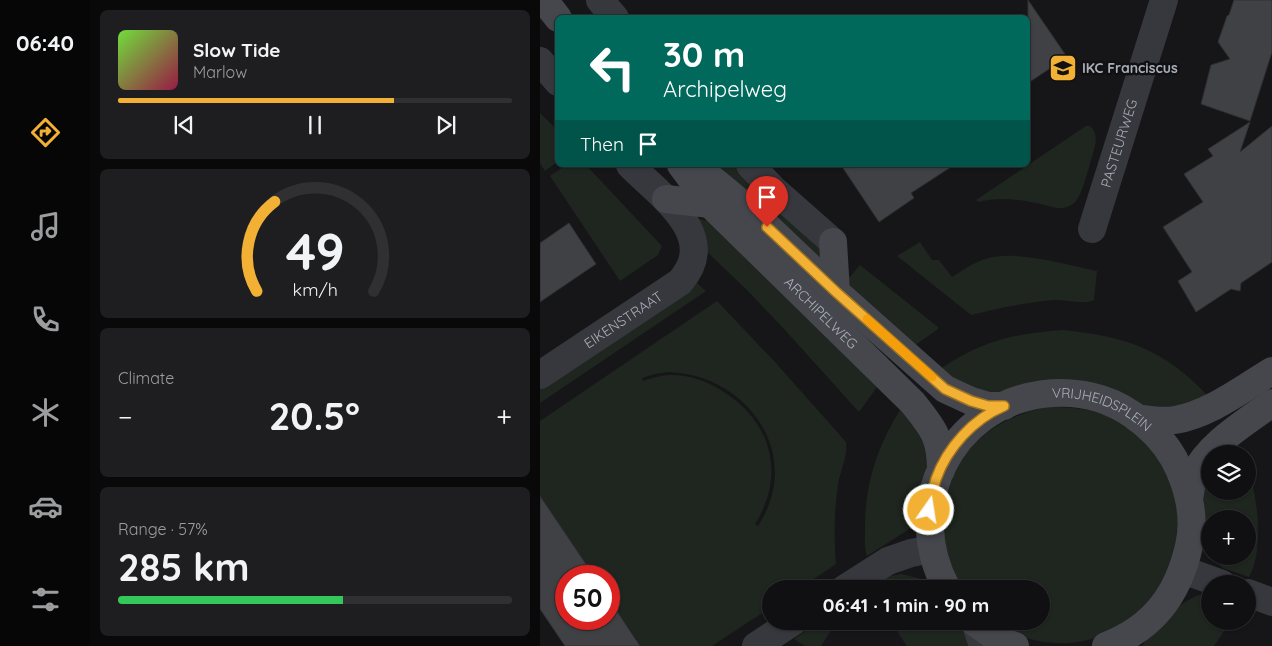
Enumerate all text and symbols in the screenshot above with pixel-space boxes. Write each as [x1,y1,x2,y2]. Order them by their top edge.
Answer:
text: 06:40 [16,29,74,57]
text: 30 m [663,32,745,76]
icon: left [580,35,645,100]
text: Slow Tide [193,38,281,62]
school or university icon: IKC Franciscus [1048,53,1078,83]
place label: IKC Franciscus [1082,59,1178,77]
text: Marlow [193,62,247,82]
text: Archipelweg [663,75,787,103]
street label: PASTEURWEG [1097,97,1141,190]
icon: previous [170,111,198,139]
icon: pause [301,111,329,139]
icon: next [432,111,460,139]
icon: directions [28,115,63,150]
icon: arrive [634,130,662,158]
text: Then [580,132,624,156]
pin [746,176,788,227]
icon: arrive [753,183,781,211]
icon: music [28,209,63,244]
text: 49 [285,218,345,283]
street label: ARCHIPELWEG [781,273,861,353]
text: km/h [292,278,338,300]
street label: EIKENSTRAAT [581,287,666,352]
icon: phone [28,302,63,337]
text: Climate [118,368,174,388]
street label: VRIJHEIDSPLEIN [1052,384,1156,435]
text: 20.5° [269,392,360,440]
icon: climate [28,395,63,430]
text: − [118,399,133,434]
text: + [496,399,512,434]
map controls [1201,445,1256,630]
button: layers [1201,445,1256,500]
position arrow [902,483,954,535]
icon: car [28,489,63,524]
button: + [1201,510,1256,565]
text: Range · 57% [118,519,208,539]
text: 285 km [118,543,250,591]
speed limit sign: 50 [555,565,620,630]
button: − [1201,575,1256,630]
icon: filters [28,582,63,617]
text: 06:41 · 1 min · 90 m [823,593,989,617]

